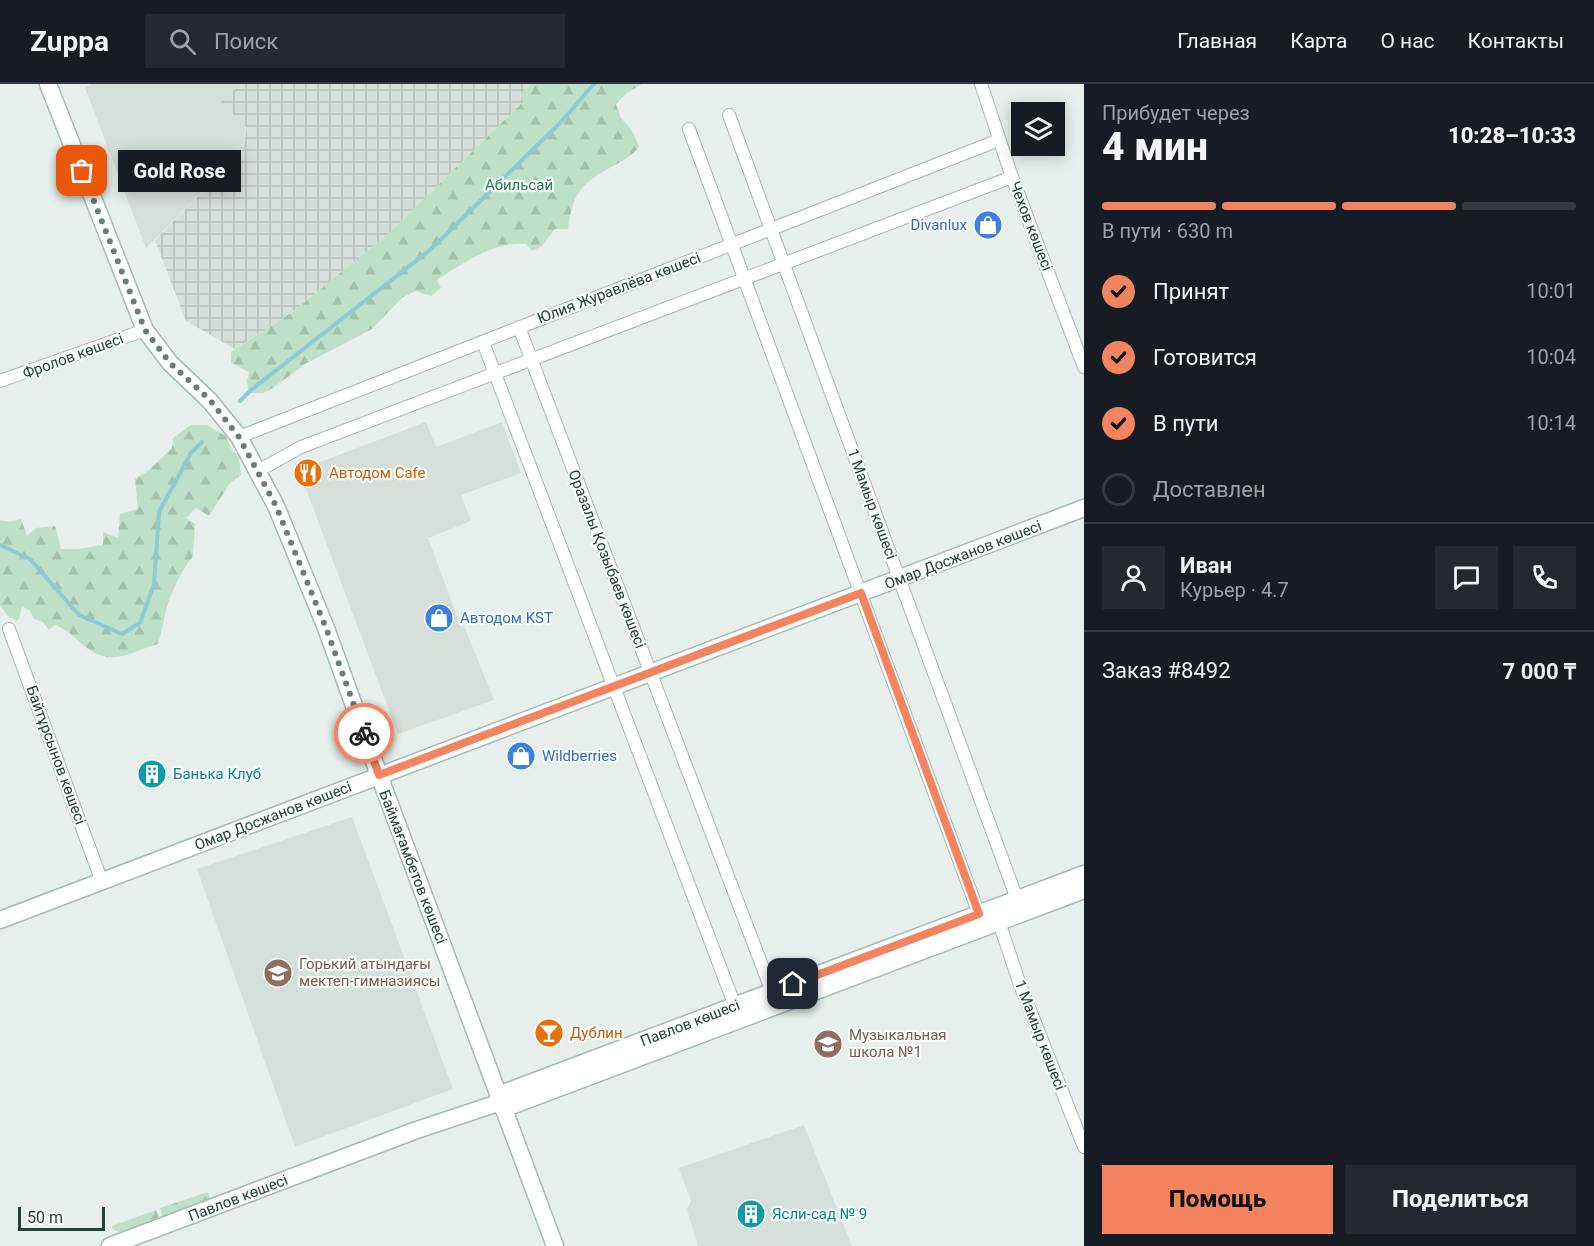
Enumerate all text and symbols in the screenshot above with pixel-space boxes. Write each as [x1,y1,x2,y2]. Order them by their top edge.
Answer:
search box [145,14,565,68]
text: Zuppa [30,25,109,58]
icon: search [166,25,199,58]
text: Поиск [214,29,278,54]
text: Главная [1177,29,1257,53]
text: Карта [1290,29,1347,53]
text: О нас [1380,29,1435,53]
text: Контакты [1468,29,1564,53]
text: Прибудет через [1102,101,1250,125]
map controls [1011,102,1065,156]
button: layers [1011,102,1065,156]
text: 10:28–10:33 [1448,123,1576,148]
text: 4 мин [1102,124,1208,170]
pin [56,145,107,196]
callout: Gold Rose [118,150,241,192]
icon: bag [65,154,98,187]
text: Gold Rose [134,159,225,183]
park label: Абильсай [485,176,553,194]
street label: Чехов көшесі [1006,179,1056,273]
shop icon: Divanlux [972,209,1004,241]
place label: Divanlux [911,216,968,234]
text: В пути · 630 m [1102,219,1233,243]
street label: Юлия Журавлёва көшесі [535,249,703,327]
icon: check [1102,275,1135,308]
text: Принят [1153,279,1229,304]
text: 10:01 [1526,279,1576,303]
street label: Фролов көшесі [20,329,126,383]
icon: check [1102,341,1135,374]
text: Готовится [1153,345,1257,370]
text: 10:04 [1526,345,1576,369]
icon: check [1102,407,1135,440]
text: В пути [1153,411,1219,436]
text: 10:14 [1526,411,1576,435]
street label: 1 Мамыр көшесі [844,446,900,562]
restaurant icon: Автодом Cafe [292,457,324,489]
place label: Автодом Cafe [329,464,426,482]
street label: Оразалы Қозыбаев көшесі [565,467,649,651]
text: Доставлен [1153,477,1266,502]
street label: Омар Досжанов көшесі [882,517,1044,593]
button: person [1102,546,1165,609]
button: chat [1435,546,1498,609]
button: phone [1513,546,1576,609]
text: Иван [1180,553,1232,578]
text: Курьер · 4.7 [1180,578,1289,602]
shop icon: Автодом KST [423,602,455,634]
place label: Автодом KST [460,609,553,627]
text: Заказ #8492 [1102,658,1231,683]
text: 7 000 ₸ [1503,659,1576,684]
street label: Байтұрсынов көшесі [22,683,90,827]
courier [334,703,394,763]
icon: bike [348,717,381,750]
shop icon: Wildberries [505,740,537,772]
place label: Wildberries [542,747,617,765]
building icon: Банька Клуб [136,758,168,790]
place label: Банька Клуб [173,765,261,783]
street label: Омар Досжанов көшесі [192,778,354,854]
street label: Баймағамбетов көшесі [375,788,451,946]
place label: Горький атындағы мектеп-гимназиясы [299,955,440,990]
school or university icon: Горький атындағы мектеп-гимназиясы [262,957,294,989]
pin [767,958,818,1009]
icon: home [776,967,809,1000]
street label: 1 Мамыр көшесі [1011,977,1069,1093]
street label: Павлов көшесі [638,996,742,1050]
bar icon: Дублин [533,1017,565,1049]
place label: Дублин [570,1024,623,1042]
place label: Музыкальная школа №1 [849,1026,947,1061]
school or university icon: Музыкальная школа №1 [812,1028,844,1060]
button: Помощь [1102,1165,1333,1234]
button: Поделиться [1345,1165,1576,1234]
street label: Павлов көшесі [186,1171,290,1225]
building icon: Ясли-сад № 9 [735,1198,767,1230]
scale bar [18,1204,105,1232]
place label: Ясли-сад № 9 [772,1205,867,1223]
text: 50 m [27,1208,63,1227]

